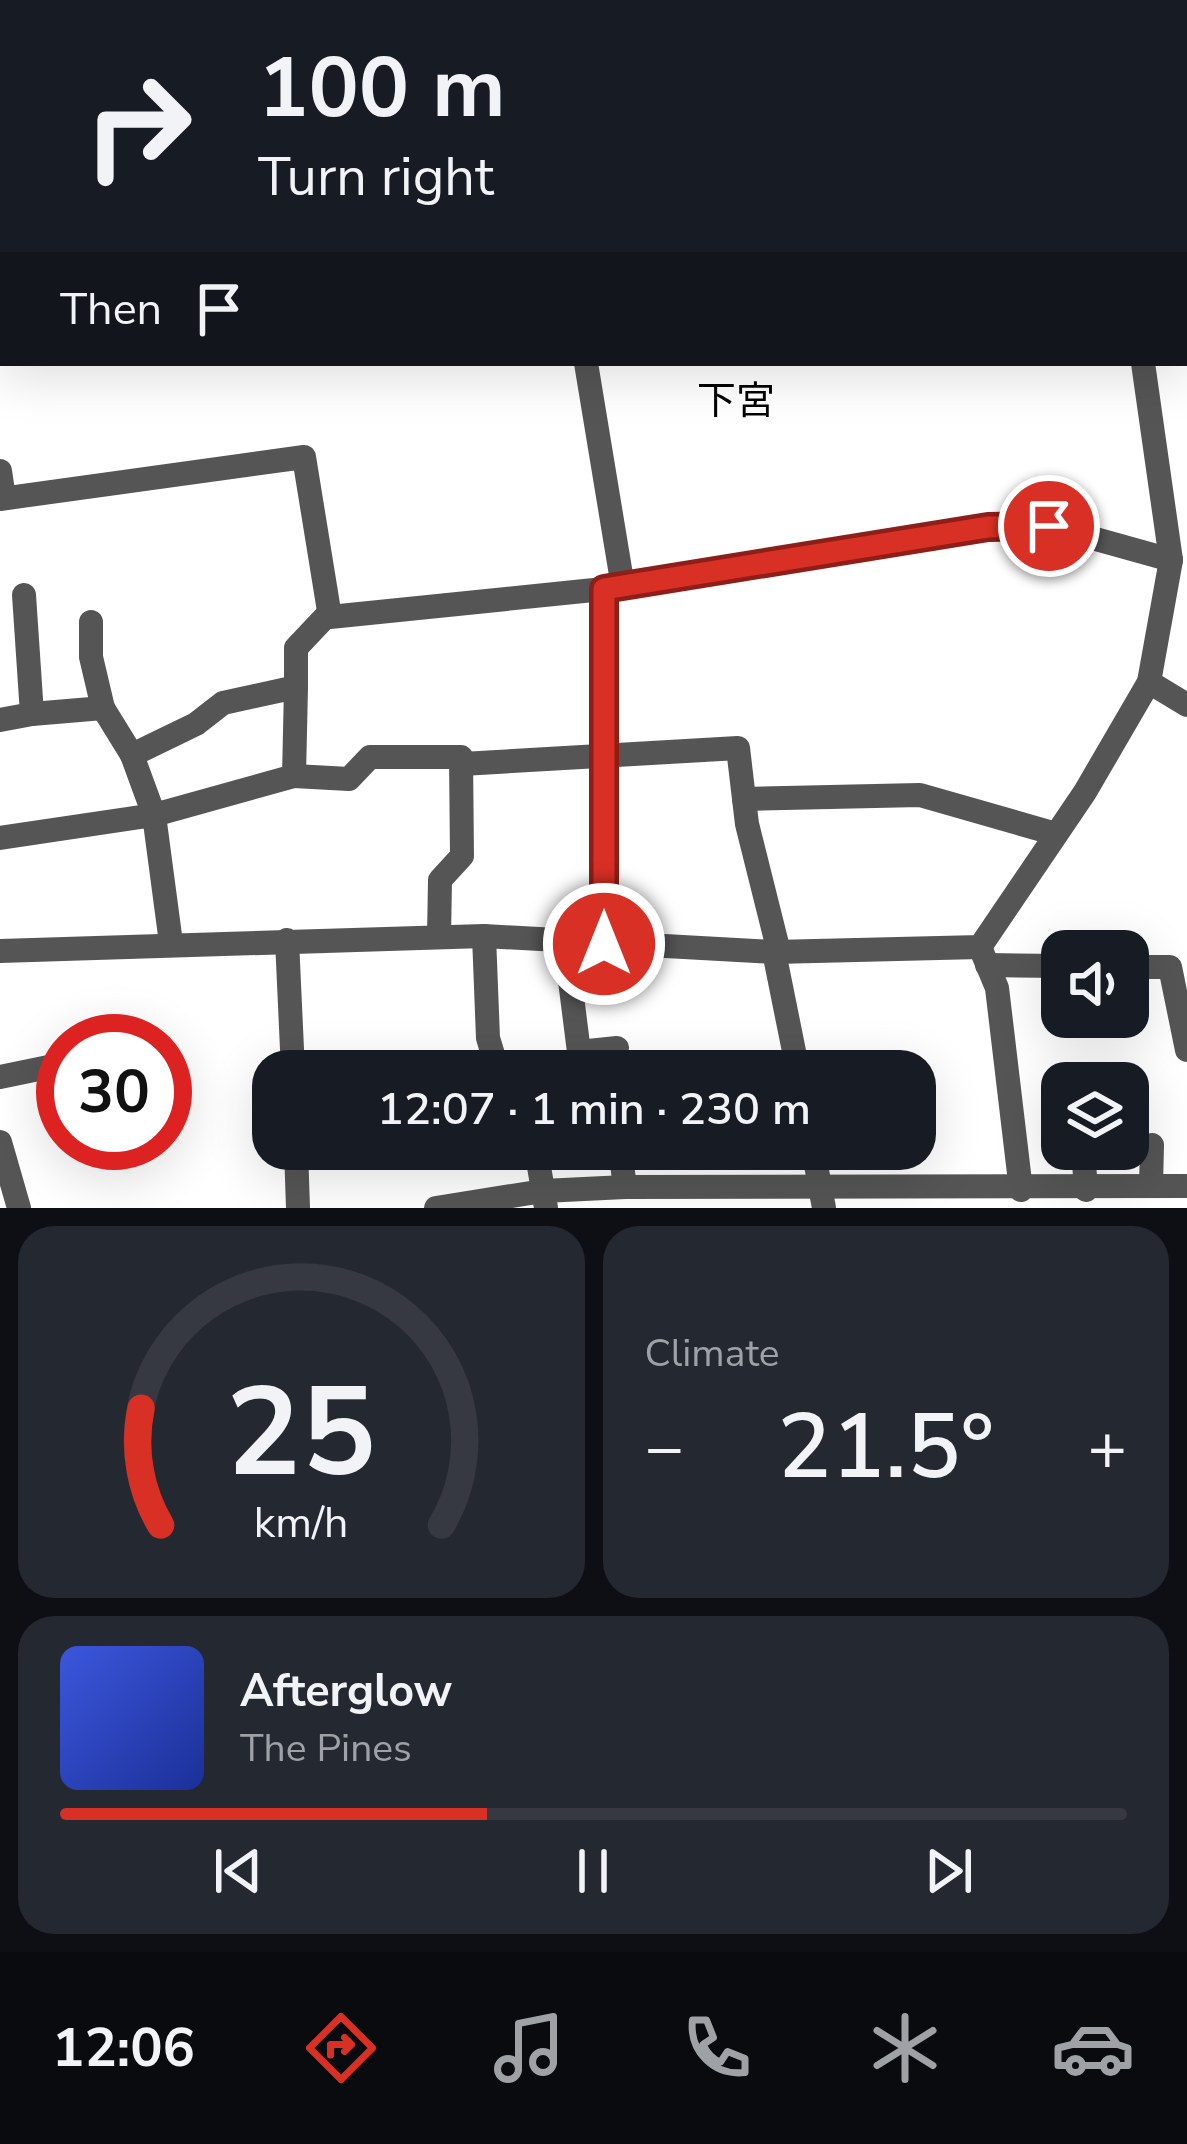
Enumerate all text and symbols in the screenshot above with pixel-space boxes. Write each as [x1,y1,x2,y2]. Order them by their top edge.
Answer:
text: 100 m [258,31,506,146]
icon: right [60,48,216,204]
text: Turn right [258,140,494,214]
icon: arrive [186,276,252,342]
text: Then [60,279,162,340]
district label: 下宮 [697,375,775,428]
pin [998,475,1100,577]
icon: arrive [1016,493,1082,559]
position arrow [541,881,667,1007]
map controls [1041,930,1149,1170]
button: sound [1041,930,1149,1038]
speed limit sign: 30 [36,1014,192,1170]
button: layers [1041,1062,1149,1170]
text: 12:07 · 1 min · 230 m [377,1079,811,1140]
text: Climate [645,1327,780,1380]
text: 25 [226,1348,376,1518]
text: 21.5° [777,1386,994,1509]
text: − [645,1403,684,1493]
text: + [1087,1403,1127,1493]
text: km/h [254,1494,349,1552]
text: Afterglow [240,1661,452,1722]
text: The Pines [240,1722,412,1775]
icon: previous [205,1838,271,1904]
icon: pause [560,1838,626,1904]
icon: next [916,1838,982,1904]
icon: directions [299,2006,383,2090]
icon: music [487,2006,571,2090]
icon: phone [675,2006,759,2090]
icon: climate [863,2006,947,2090]
icon: car [1051,2006,1135,2090]
text: 12:06 [52,2011,195,2085]

